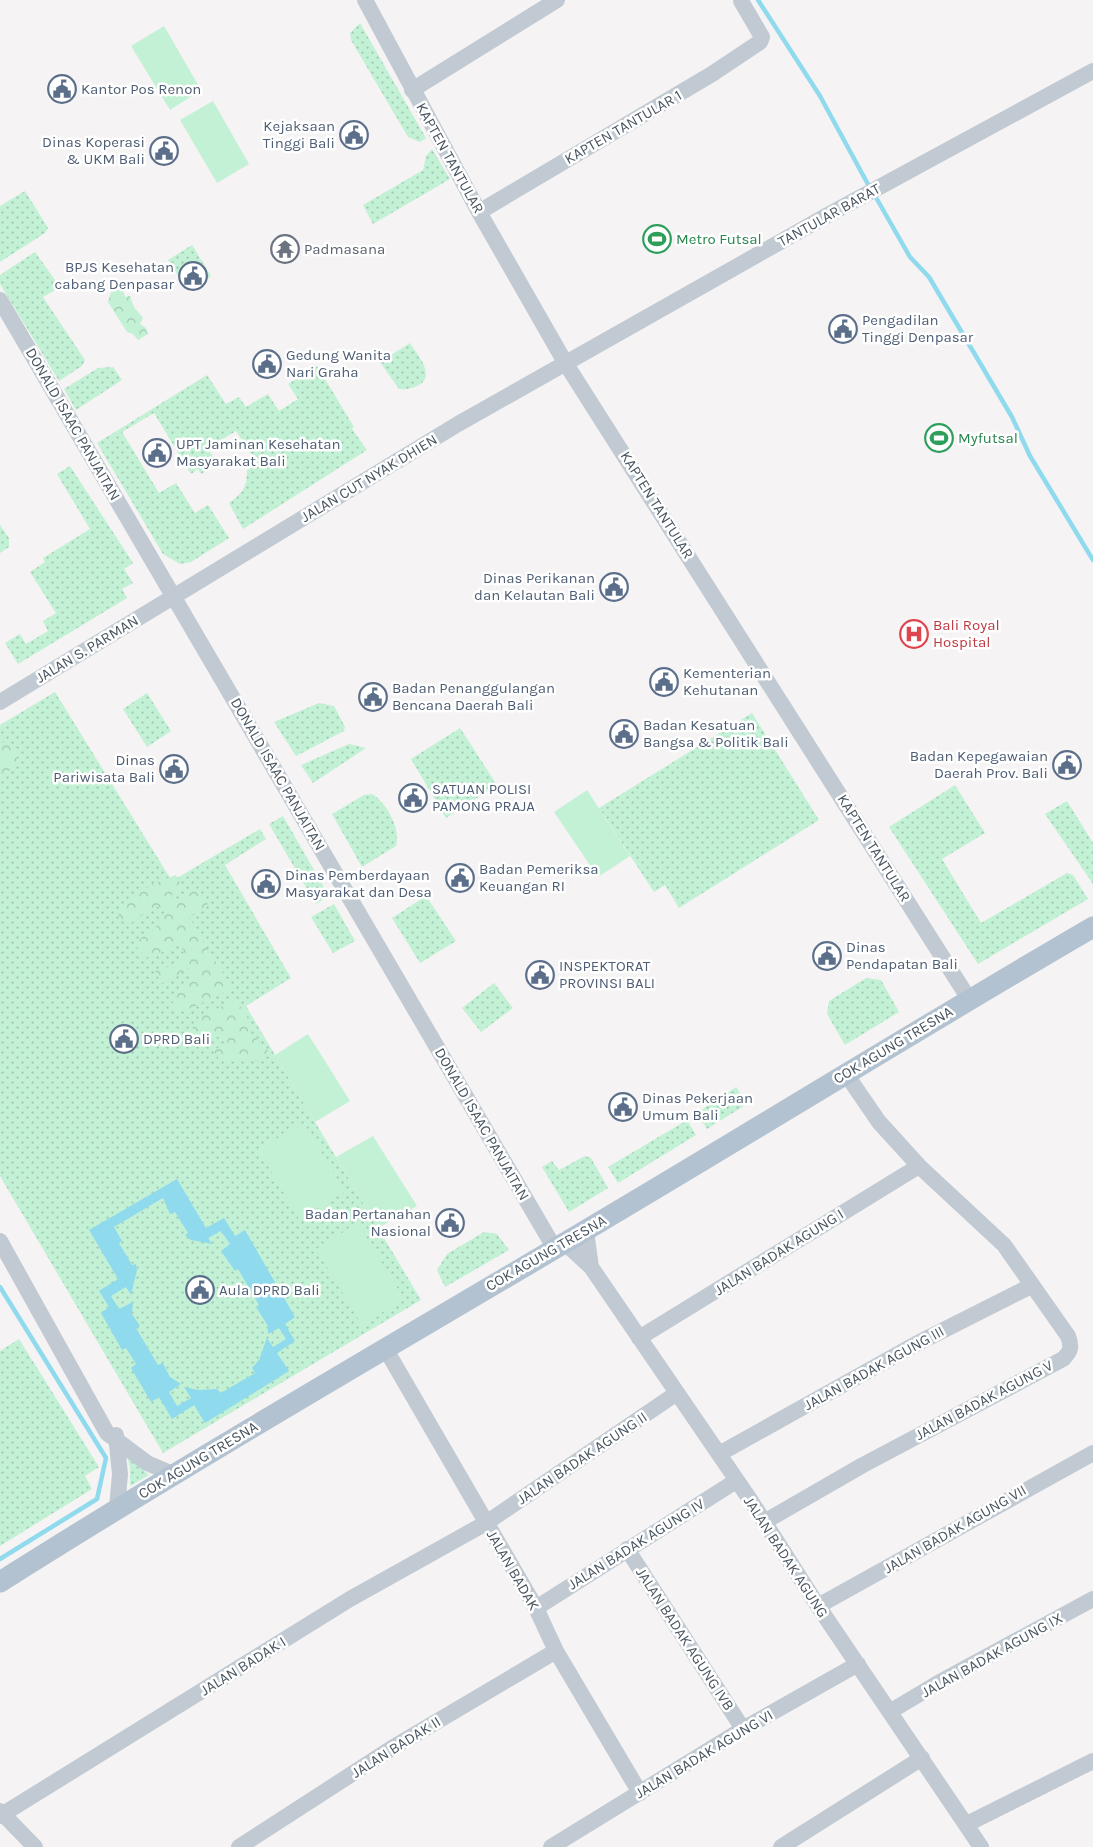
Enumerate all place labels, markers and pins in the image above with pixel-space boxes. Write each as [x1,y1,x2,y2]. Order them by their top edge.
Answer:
public building icon: Kantor Pos Renon [47,74,77,104]
place label: Kantor Pos Renon [81,80,201,98]
place label: Kejaksaan Tinggi Bali [263,117,335,152]
public building icon: Kejaksaan Tinggi Bali [339,120,369,150]
place label: Dinas Koperasi & UKM Bali [42,133,145,168]
public building icon: Dinas Koperasi & UKM Bali [149,136,179,166]
sports icon: Metro Futsal [642,224,672,254]
place label: Metro Futsal [676,230,762,248]
temple icon: Padmasana [270,234,300,264]
place label: Padmasana [304,240,385,258]
place label: BPJS Kesehatan cabang Denpasar [55,258,175,293]
public building icon: BPJS Kesehatan cabang Denpasar [178,261,208,291]
place label: Pengadilan Tinggi Denpasar [862,311,974,346]
public building icon: Pengadilan Tinggi Denpasar [828,314,858,344]
place label: Gedung Wanita Nari Graha [286,346,391,381]
public building icon: Gedung Wanita Nari Graha [252,349,282,379]
sports icon: Myfutsal [924,423,954,453]
place label: Myfutsal [958,429,1018,447]
place label: UPT Jaminan Kesehatan Masyarakat Bali [176,435,341,470]
public building icon: UPT Jaminan Kesehatan Masyarakat Bali [142,438,172,468]
place label: Dinas Perikanan dan Kelautan Bali [474,569,595,604]
public building icon: Dinas Perikanan dan Kelautan Bali [599,572,629,602]
place label: Bali Royal Hospital [933,616,1000,651]
hospital icon: Bali Royal Hospital [899,619,929,649]
place label: Kementerian Kehutanan [683,664,771,699]
public building icon: Kementerian Kehutanan [649,667,679,697]
place label: Badan Penanggulangan Bencana Daerah Bali [392,679,555,714]
public building icon: Badan Penanggulangan Bencana Daerah Bali [358,682,388,712]
place label: Badan Kesatuan Bangsa & Politik Bali [643,716,789,751]
public building icon: Badan Kesatuan Bangsa & Politik Bali [609,719,639,749]
place label: Badan Kepegawaian Daerah Prov. Bali [910,747,1048,782]
public building icon: Badan Kepegawaian Daerah Prov. Bali [1052,750,1082,780]
place label: Dinas Pariwisata Bali [53,751,155,786]
public building icon: Dinas Pariwisata Bali [159,754,189,784]
place label: SATUAN POLISI PAMONG PRAJA [432,780,535,815]
public building icon: SATUAN POLISI PAMONG PRAJA [398,783,428,813]
place label: Badan Pemeriksa Keuangan RI [479,860,599,895]
public building icon: Badan Pemeriksa Keuangan RI [445,863,475,893]
place label: Dinas Pemberdayaan Masyarakat dan Desa [285,866,432,901]
public building icon: Dinas Pemberdayaan Masyarakat dan Desa [251,869,281,899]
place label: Dinas Pendapatan Bali [846,938,958,973]
public building icon: Dinas Pendapatan Bali [812,941,842,971]
place label: INSPEKTORAT PROVINSI BALI [559,957,655,992]
public building icon: INSPEKTORAT PROVINSI BALI [525,960,555,990]
public building icon: DPRD Bali [109,1024,139,1054]
place label: DPRD Bali [143,1030,210,1048]
place label: Dinas Pekerjaan Umum Bali [642,1089,753,1124]
public building icon: Dinas Pekerjaan Umum Bali [608,1092,638,1122]
place label: Badan Pertanahan Nasional [305,1205,431,1240]
public building icon: Badan Pertanahan Nasional [435,1208,465,1238]
public building icon: Aula DPRD Bali [185,1275,215,1305]
place label: Aula DPRD Bali [219,1281,320,1299]

